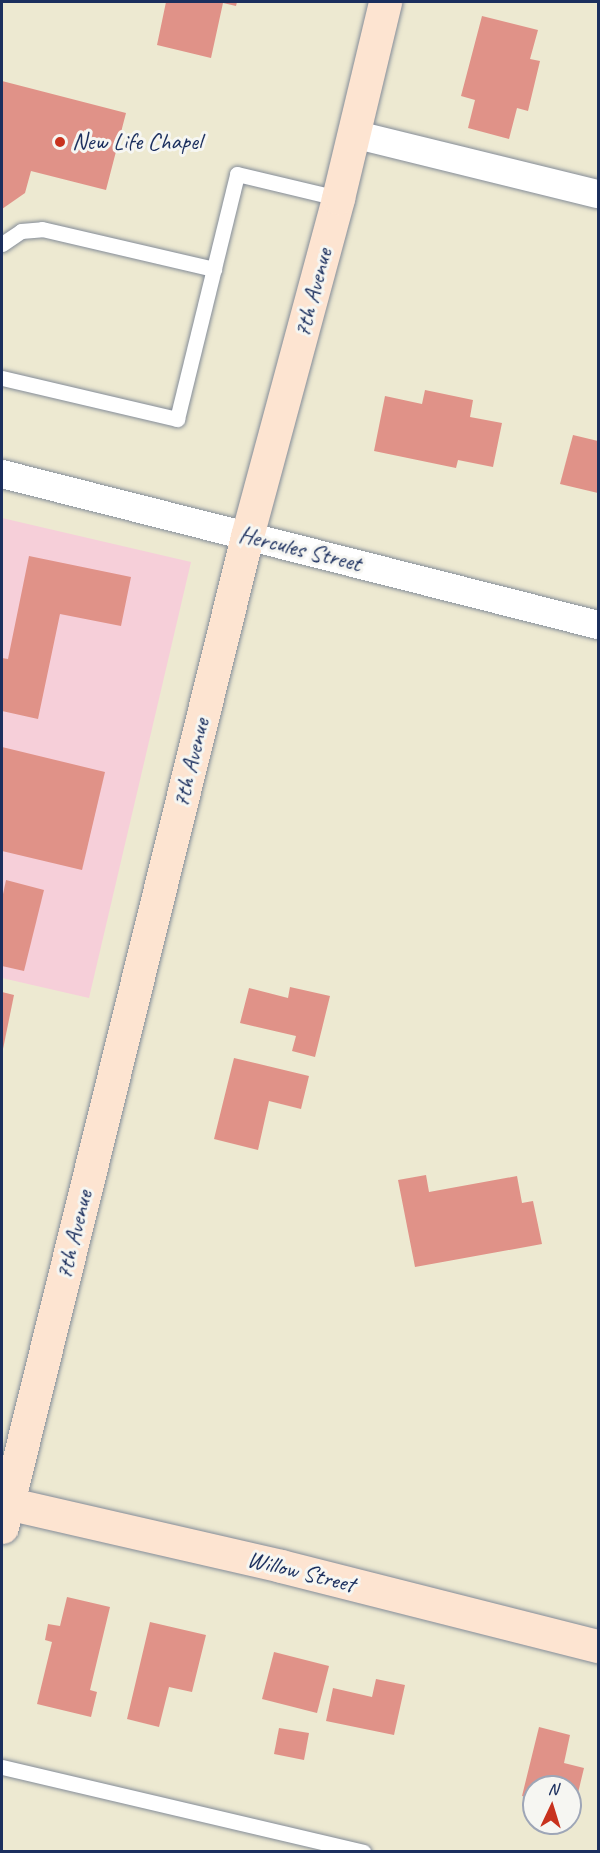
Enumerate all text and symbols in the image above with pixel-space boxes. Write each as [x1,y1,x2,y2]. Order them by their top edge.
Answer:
place label: New Life Chapel [72,128,202,156]
marker: New Life Chapel [53,135,67,149]
street label: 7th Avenue [287,246,339,340]
street label: Hercules Street [236,520,364,578]
street label: 7th Avenue [166,716,216,810]
street label: 7th Avenue [49,1188,99,1282]
street label: Willow Street [244,1545,358,1599]
north arrow [522,1775,582,1835]
text: N [547,1779,559,1799]

